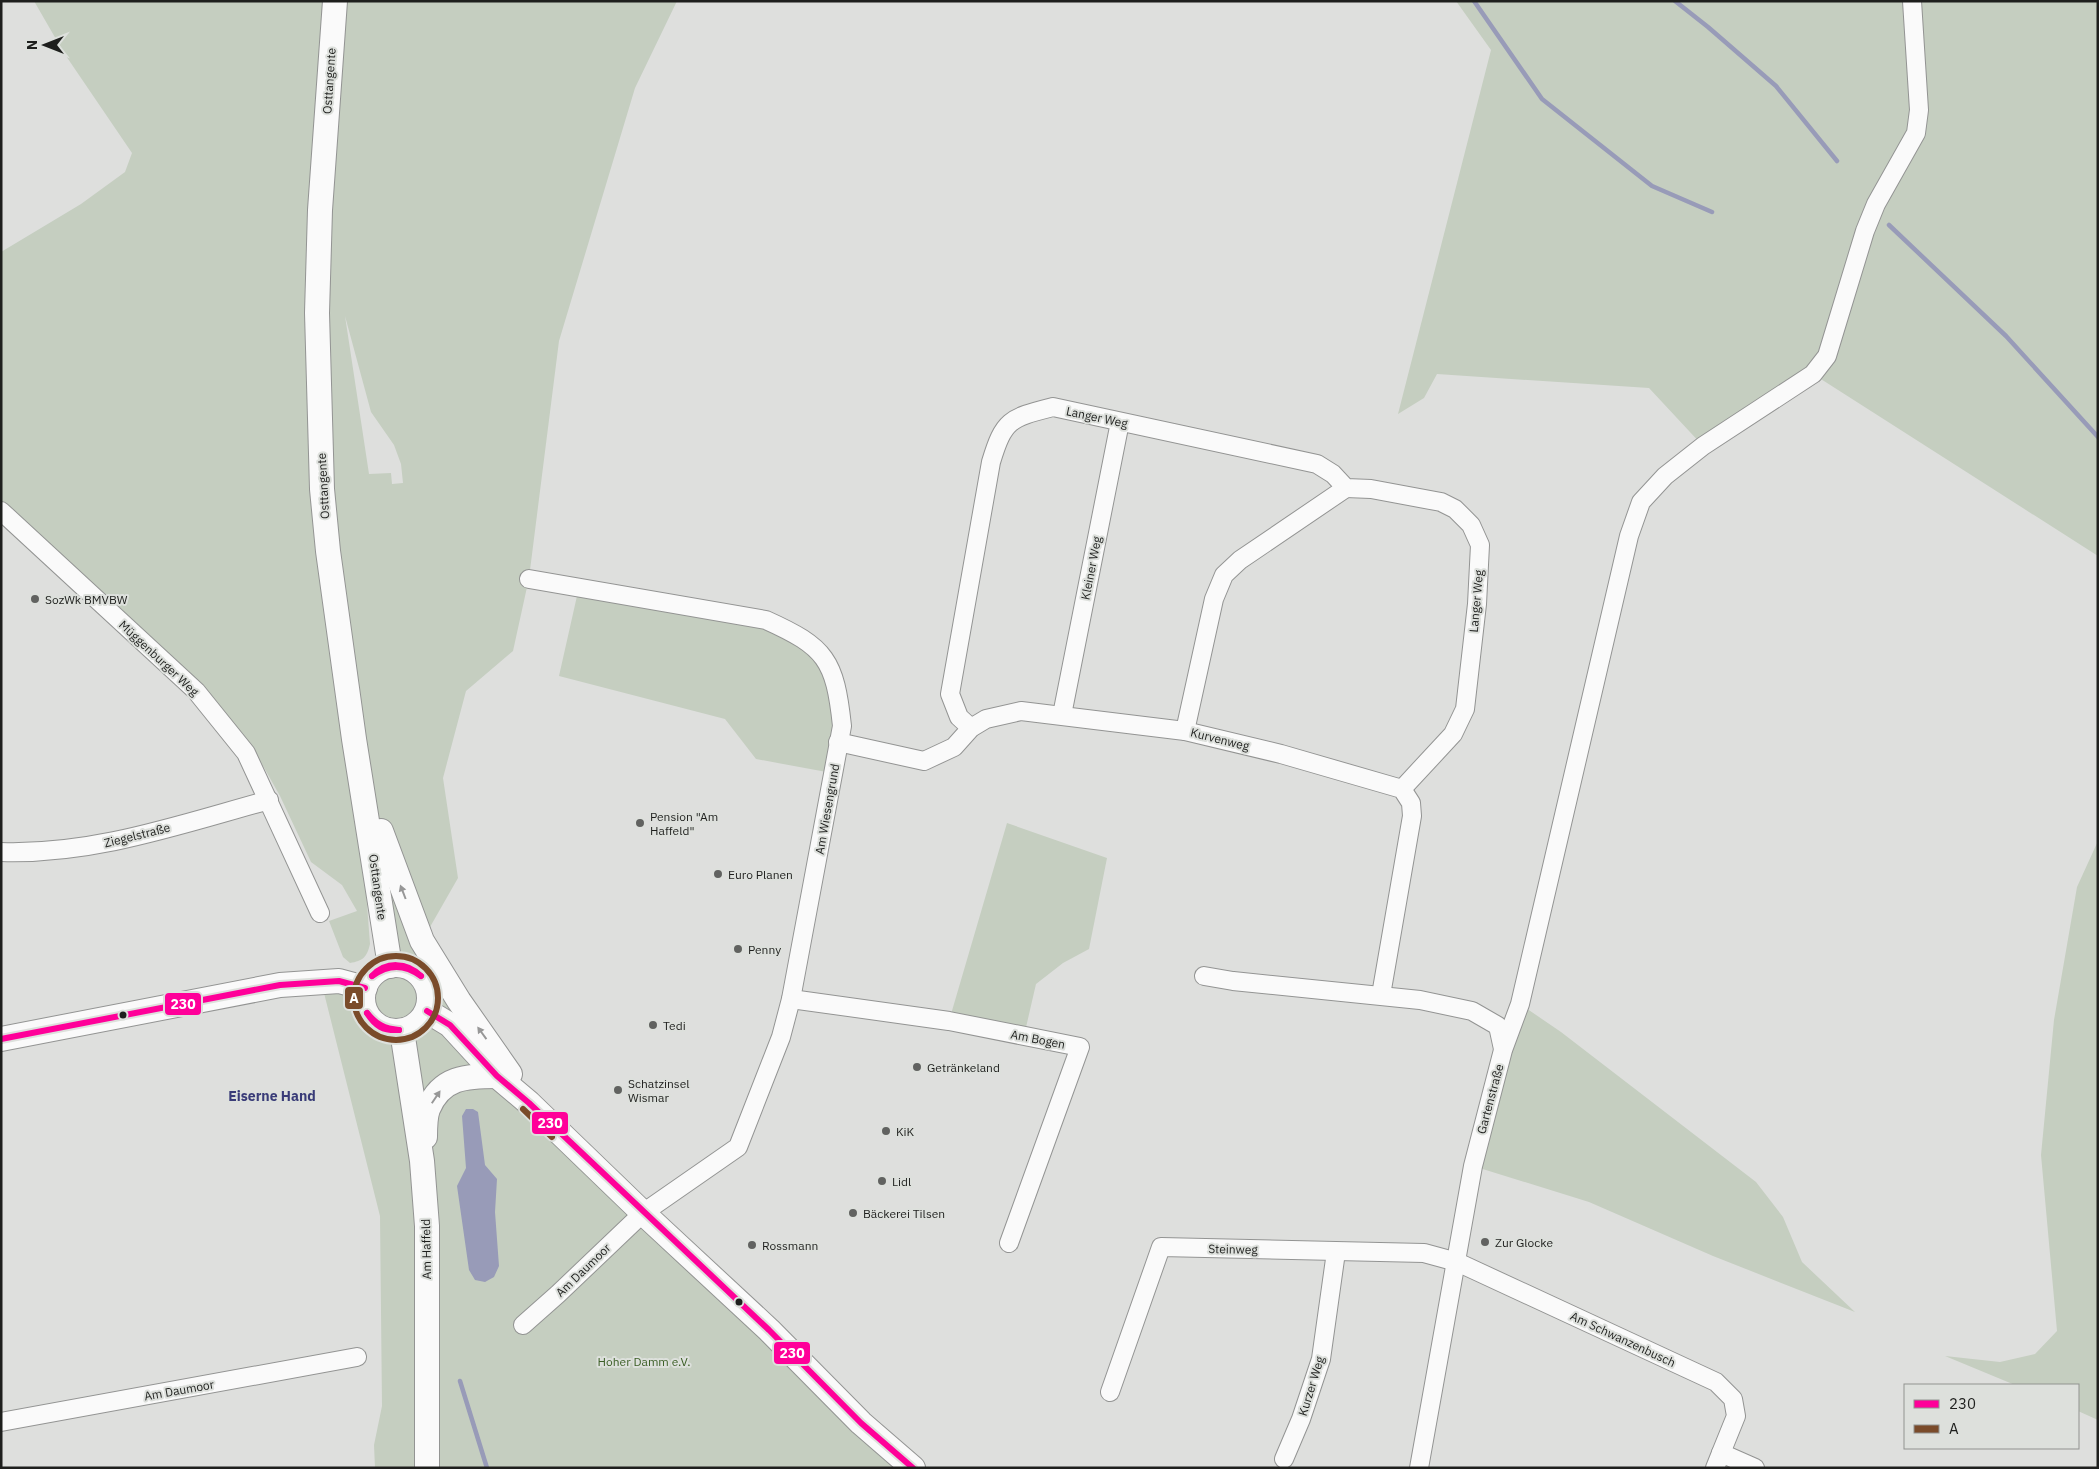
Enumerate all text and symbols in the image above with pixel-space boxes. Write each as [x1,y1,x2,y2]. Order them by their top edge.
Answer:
north arrow [20,20,70,70]
text: N [23,40,41,50]
street label: Osttangente [319,47,339,115]
street label: Langer Weg [1065,403,1130,431]
street label: Osttangente [314,452,332,519]
street label: Kleiner Weg [1077,534,1105,601]
street label: Langer Weg [1466,568,1486,633]
place label: SozWk BMVBW [45,592,128,607]
marker: SozWk BMVBW [29,593,41,605]
street label: Müggenburger Weg [116,617,203,699]
street label: Kurvenweg [1189,724,1252,754]
street label: Am Wiesengrund [812,762,842,856]
place label: Pension "Am Haffeld" [650,809,718,838]
marker: Pension "Am Haffeld" [634,817,646,829]
street label: Ziegelstraße [102,819,172,850]
street label: Osttangente [366,853,390,921]
place label: Euro Planen [728,867,793,882]
marker: Euro Planen [712,868,724,880]
one-way arrow [399,884,407,899]
place label: Penny [748,942,781,957]
marker: Penny [732,943,744,955]
line badge: A [344,986,364,1010]
text: A [349,989,359,1007]
line badge: 230 [164,992,202,1016]
text: 230 [170,995,196,1013]
unlabelled marker [118,1010,128,1020]
place label: Tedi [663,1018,686,1033]
marker: Tedi [647,1019,659,1031]
one-way arrow [477,1026,487,1040]
street label: Am Bogen [1009,1026,1067,1052]
place label: Getränkeland [927,1060,1000,1075]
marker: Getränkeland [911,1061,923,1073]
street label: Gartenstraße [1473,1062,1507,1136]
place label: Schatzinsel Wismar [628,1076,690,1105]
marker: Schatzinsel Wismar [612,1084,624,1096]
district label: Eiserne Hand [228,1087,316,1105]
one-way arrow [431,1091,440,1104]
line badge: 230 [531,1111,569,1135]
text: 230 [537,1114,563,1132]
place label: KiK [896,1124,915,1139]
marker: KiK [880,1125,892,1137]
place label: Lidl [892,1174,911,1189]
marker: Lidl [876,1175,888,1187]
place label: Bäckerei Tilsen [863,1206,945,1221]
marker: Bäckerei Tilsen [847,1207,859,1219]
street label: Am Haffeld [418,1219,434,1279]
place label: Zur Glocke [1495,1235,1553,1250]
marker: Zur Glocke [1479,1236,1491,1248]
place label: Rossmann [762,1238,818,1253]
marker: Rossmann [746,1239,758,1251]
street label: Am Daumoor [552,1240,614,1300]
street label: Steinweg [1208,1241,1259,1257]
unlabelled marker [734,1297,744,1307]
street label: Am Schwanzenbusch [1568,1308,1678,1370]
line badge: 230 [773,1341,811,1365]
text: 230 [779,1344,805,1362]
park label: Hoher Damm e.V. [598,1354,690,1369]
street label: Kurzer Weg [1295,1354,1327,1418]
street label: Am Daumoor [143,1376,216,1404]
legend [1904,1384,2079,1449]
text: 230 [1949,1394,1976,1413]
text: A [1949,1419,1959,1438]

